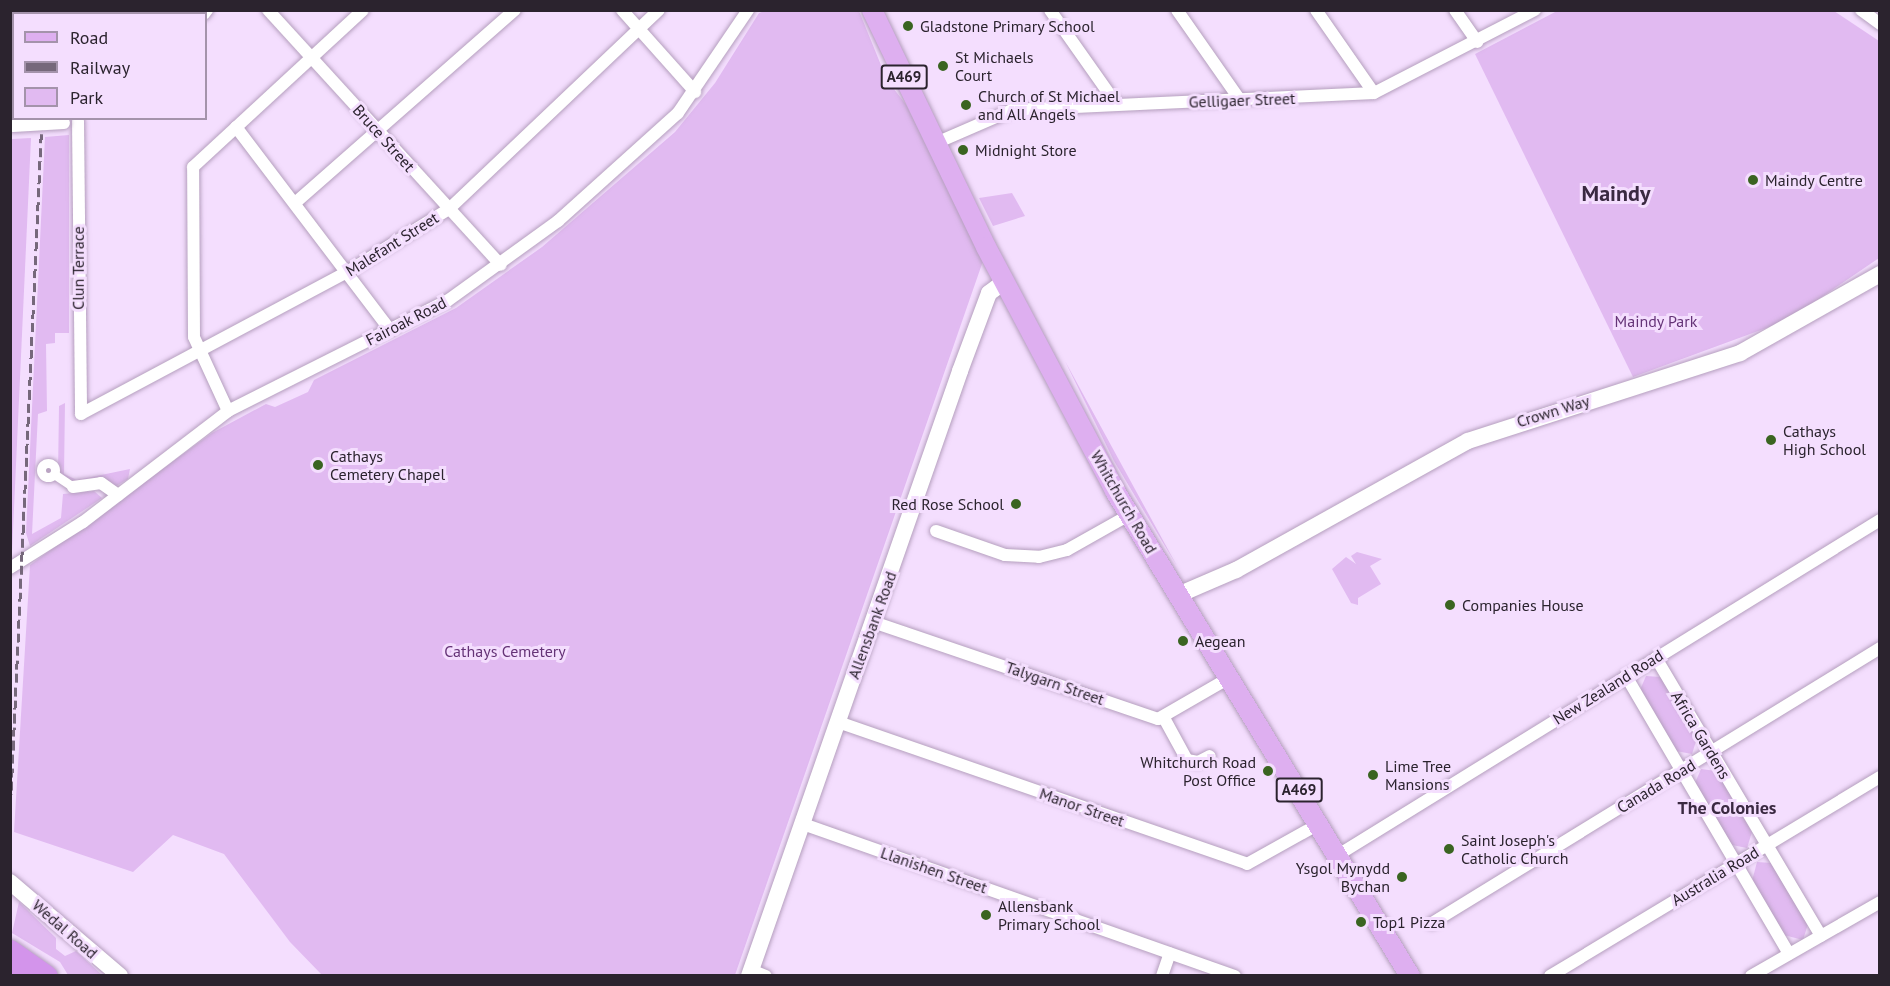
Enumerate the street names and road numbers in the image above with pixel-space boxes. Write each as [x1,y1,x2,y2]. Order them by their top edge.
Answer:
road number: A469 [880,65,928,89]
street label: Gelligaer Street [1188,89,1296,111]
street label: Bruce Street [349,101,419,175]
street label: Malefant Street [342,208,442,280]
street label: Clun Terrace [68,226,88,310]
street label: Fairoak Road [362,292,450,350]
street label: Crown Way [1514,391,1592,431]
street label: Whitchurch Road [1087,447,1161,557]
street label: Allensbank Road [844,568,900,682]
street label: New Zealand Road [1549,645,1667,729]
street label: Talygarn Street [1003,657,1107,709]
street label: Africa Gardens [1667,688,1735,782]
street label: Canada Road [1613,755,1699,817]
road number: A469 [1275,778,1323,802]
street label: Manor Street [1037,784,1127,830]
street label: Australia Road [1668,842,1762,910]
street label: Llanishen Street [878,843,990,897]
street label: Wedal Road [28,895,102,963]

